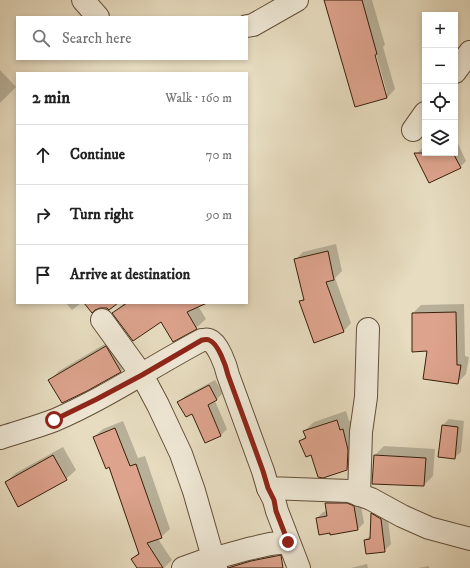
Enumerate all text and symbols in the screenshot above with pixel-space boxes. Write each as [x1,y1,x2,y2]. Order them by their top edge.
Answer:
map controls [422,12,458,156]
button: + [422,12,458,48]
search box [16,16,248,60]
icon: search [30,27,52,49]
text: Search here [62,29,131,48]
button: − [422,48,458,84]
button: locate [422,84,458,120]
text: 2 min [32,87,70,109]
text: Walk · 160 m [165,90,232,106]
button: layers [422,120,458,156]
icon: ahead [32,144,54,166]
text: Continue [70,145,125,164]
text: 70 m [206,147,232,163]
icon: right [32,204,54,226]
text: Turn right [70,205,133,224]
text: 90 m [206,207,232,223]
icon: arrive [32,264,54,286]
text: Arrive at destination [70,265,190,284]
route start [45,411,63,429]
route end [279,533,297,551]

